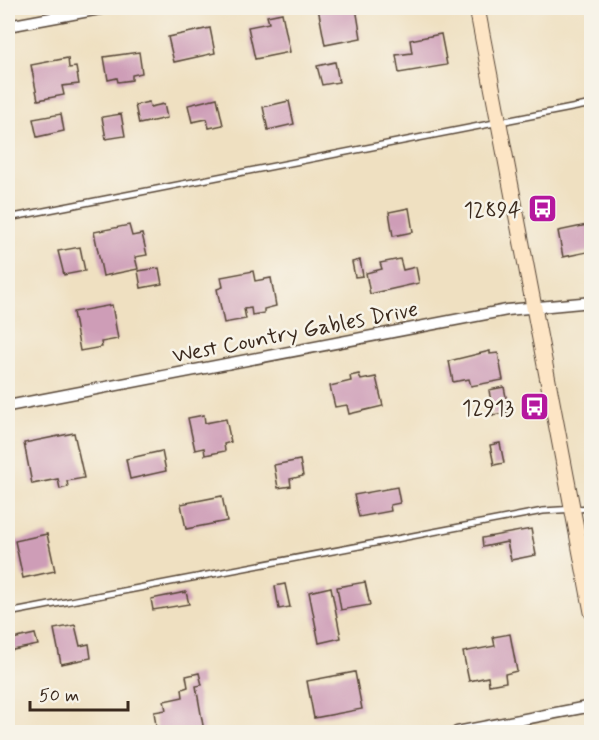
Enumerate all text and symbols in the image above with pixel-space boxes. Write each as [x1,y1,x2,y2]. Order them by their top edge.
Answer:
bus stop icon: 12894 [526,193,558,225]
place label: 12894 [464,197,521,225]
street label: West Country Gables Drive [170,295,420,371]
bus stop icon: 12913 [519,391,551,423]
place label: 12913 [462,395,514,423]
scale bar [30,674,128,712]
text: 50 m [39,684,79,708]

